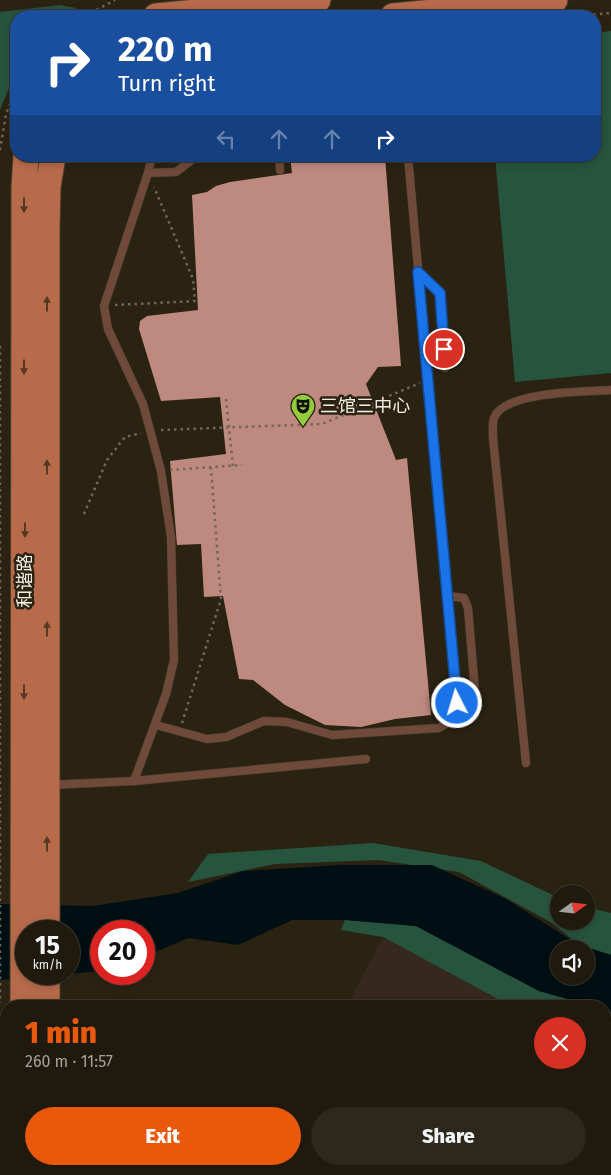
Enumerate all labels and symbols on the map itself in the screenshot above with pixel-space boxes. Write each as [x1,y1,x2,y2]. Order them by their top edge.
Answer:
one-way arrow [20,197,28,213]
one-way arrow [43,296,51,312]
pin [423,328,465,370]
one-way arrow [21,360,29,376]
theatre icon: 三馆三中心 [290,393,316,427]
place label: 三馆三中心 [320,395,410,417]
one-way arrow [43,458,51,474]
one-way arrow [21,522,29,538]
street label: 和谐路 [14,554,36,608]
one-way arrow [43,621,51,637]
position arrow [430,676,482,728]
one-way arrow [20,685,28,701]
one-way arrow [43,836,51,852]
north arrow [550,885,595,930]
speed limit sign: 20 [90,920,155,985]

